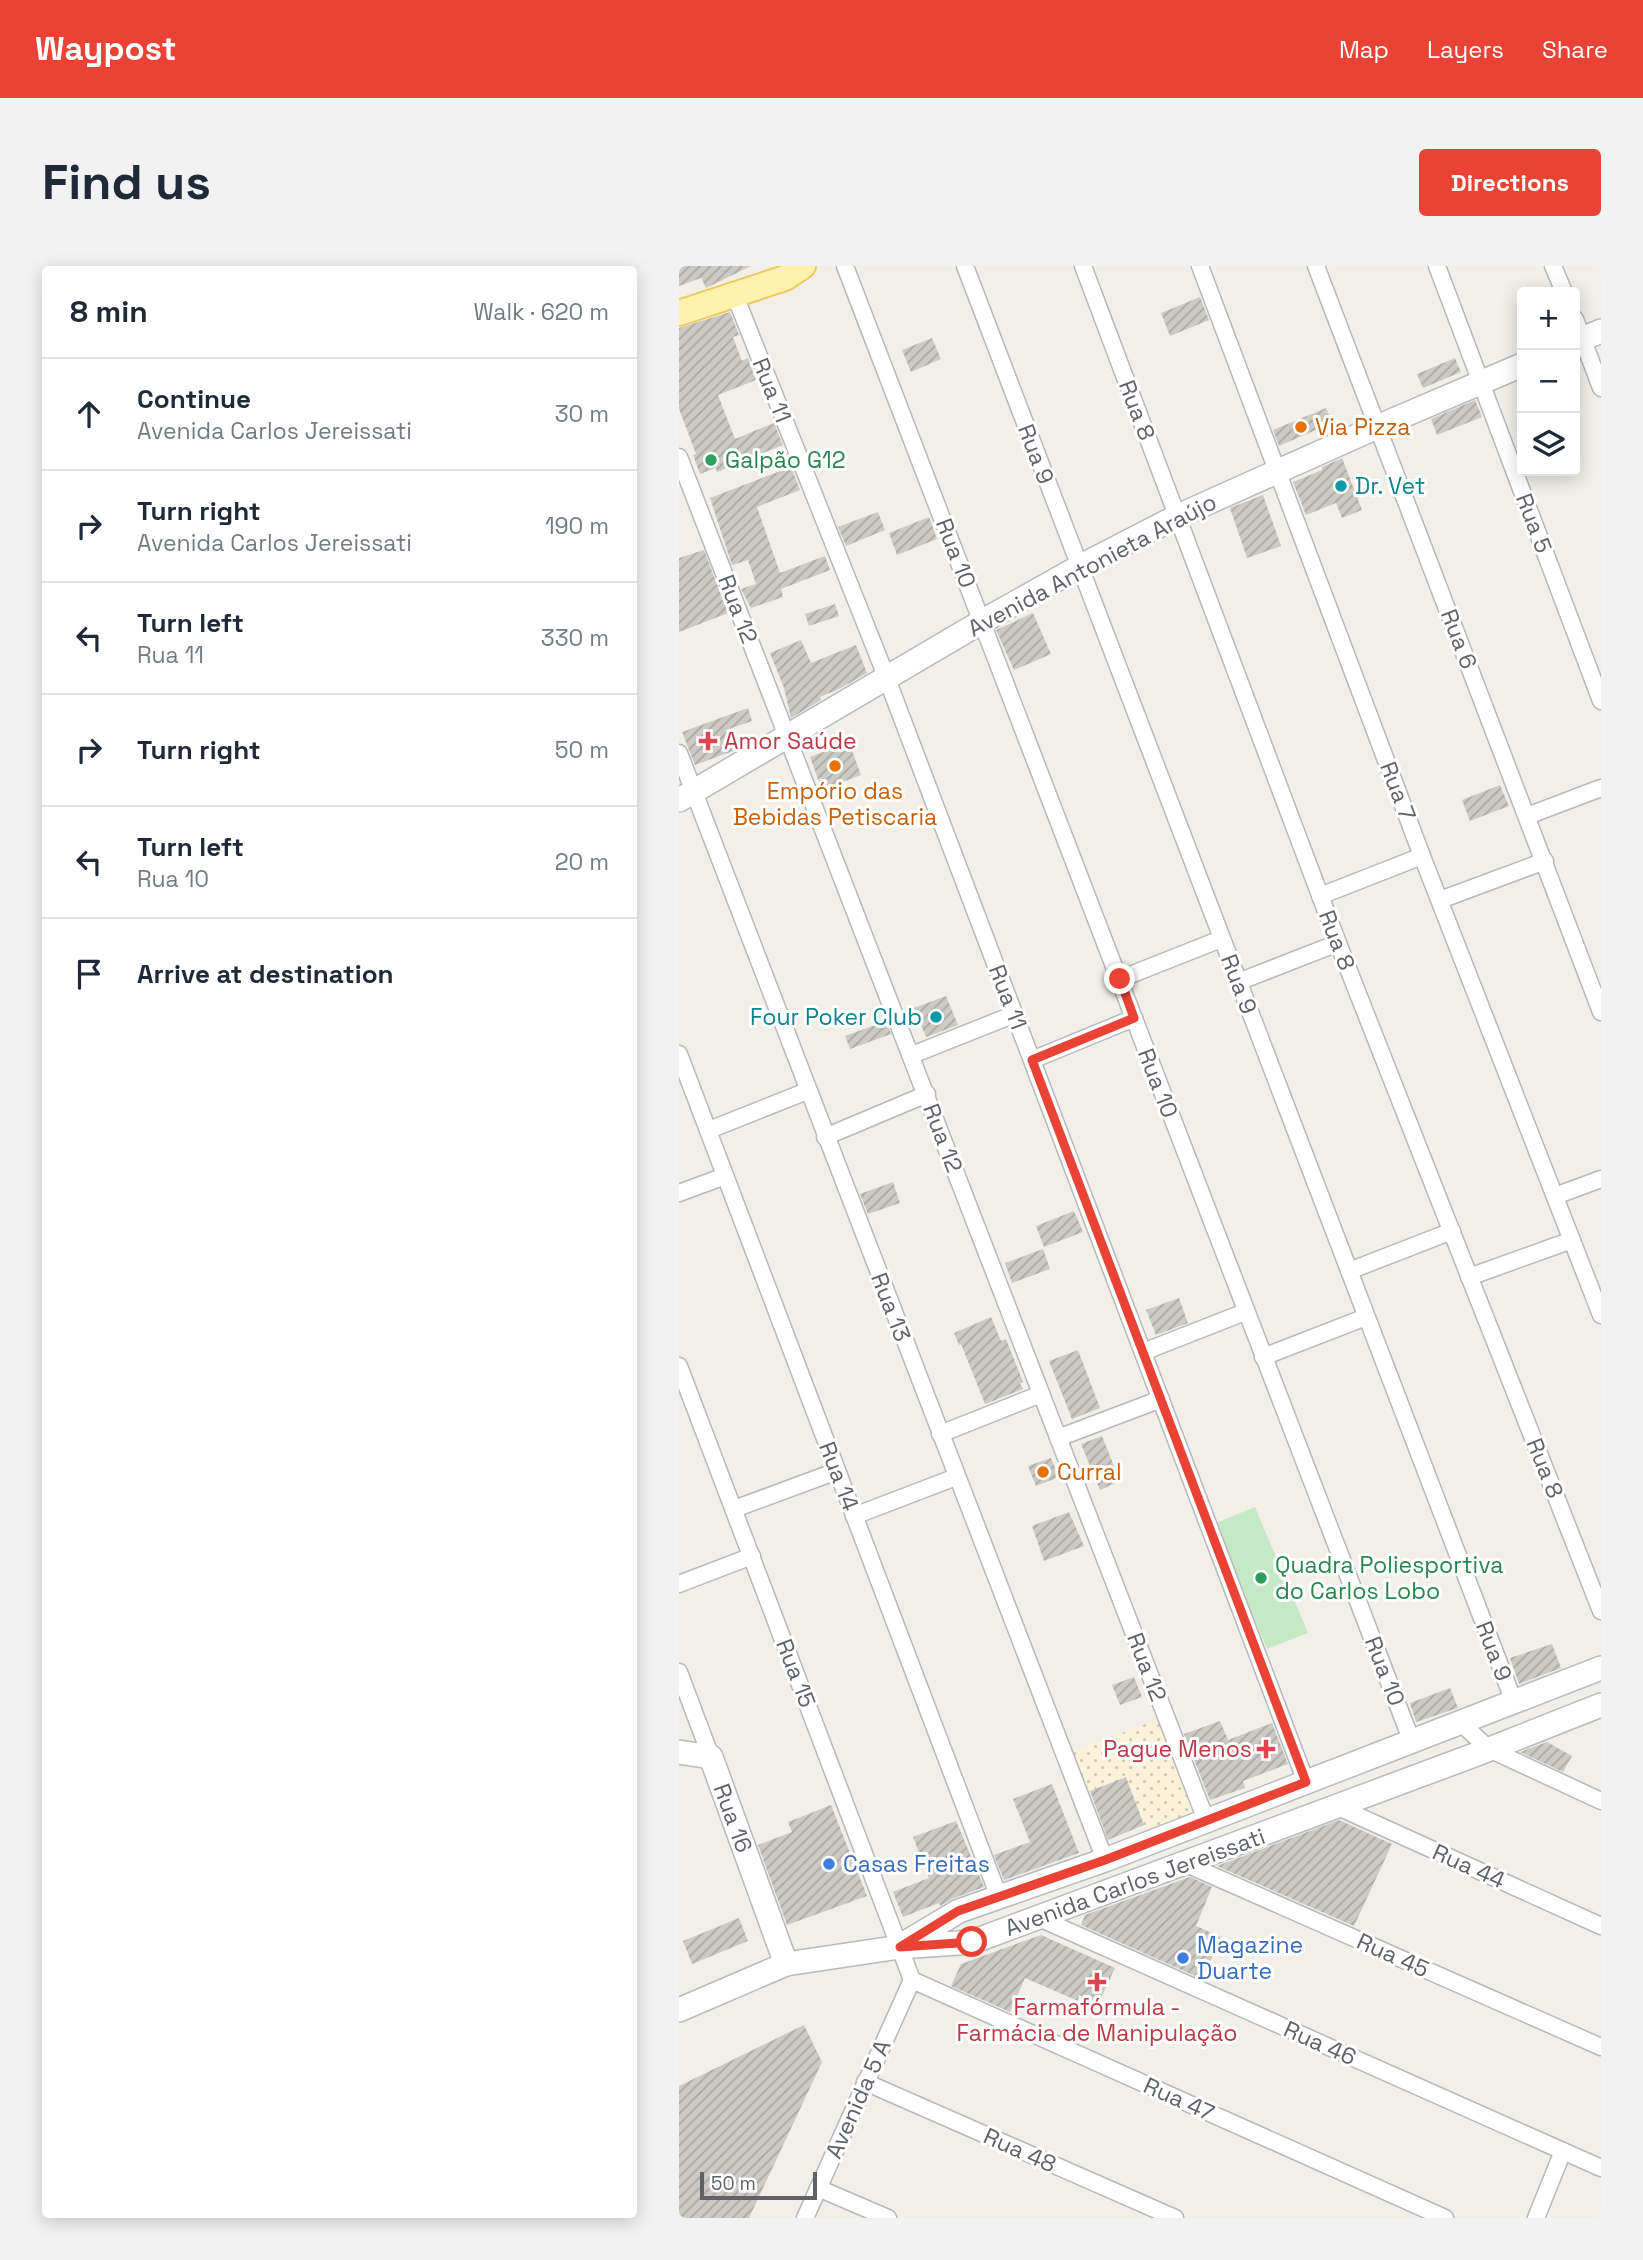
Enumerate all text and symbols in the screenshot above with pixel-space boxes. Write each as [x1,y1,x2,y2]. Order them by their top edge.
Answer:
text: Waypost [35,28,177,70]
text: Map [1339,34,1389,65]
text: Layers [1427,34,1504,65]
text: Share [1542,34,1608,65]
button: Directions [1419,149,1601,216]
text: Find us [42,151,211,213]
map controls [1517,287,1580,476]
button: + [1517,287,1580,350]
text: 8 min [70,292,148,331]
text: Walk · 620 m [473,297,609,327]
button: − [1517,350,1580,413]
street label: Rua 11 [746,353,798,427]
street label: Rua 8 [1112,376,1162,444]
text: Continue [137,382,251,416]
icon: ahead [70,395,108,433]
text: 30 m [555,399,609,429]
place label: Via Pizza [1315,412,1411,442]
button: layers [1517,413,1580,476]
text: Avenida Carlos Jereissati [137,416,412,446]
marker: Via Pizza [1293,419,1309,435]
street label: Rua 9 [1011,420,1061,488]
place label: Galpão G12 [725,445,846,475]
marker: Galpão G12 [703,452,719,468]
place label: Dr. Vet [1355,471,1425,501]
marker: Dr. Vet [1333,478,1349,494]
street label: Avenida Antonieta Araújo [962,487,1222,643]
street label: Rua 5 [1509,489,1559,557]
text: Turn right [137,494,261,528]
icon: right [70,507,108,545]
text: 190 m [545,511,609,541]
street label: Rua 10 [929,514,983,592]
text: Avenida Carlos Jereissati [137,528,412,558]
street label: Rua 12 [711,570,765,648]
street label: Rua 6 [1434,605,1484,673]
text: Turn left [137,606,244,640]
icon: left [70,619,108,657]
text: 330 m [541,623,609,653]
text: Rua 11 [137,640,204,670]
place label: Amor Saúde [724,726,857,756]
icon: right [70,731,108,769]
marker: Amor Saúde [698,731,718,751]
text: Turn right [137,733,261,767]
text: 50 m [555,735,609,765]
street label: Rua 7 [1373,757,1423,825]
marker: Empório das Bebidas Petiscaria [827,758,843,774]
place label: Empório das Bebidas Petiscaria [733,776,937,832]
text: Turn left [137,830,244,864]
icon: left [70,843,108,881]
text: 20 m [555,847,609,877]
text: Rua 10 [137,864,209,894]
street label: Rua 8 [1312,906,1362,974]
street label: Rua 9 [1214,950,1264,1018]
icon: arrive [70,955,108,993]
text: Arrive at destination [137,957,394,991]
street label: Rua 11 [982,960,1034,1034]
route end [1104,963,1135,994]
place label: Four Poker Club [750,1002,922,1032]
marker: Four Poker Club [928,1009,944,1025]
street label: Rua 10 [1131,1044,1185,1122]
street label: Rua 12 [916,1099,970,1177]
street label: Rua 13 [864,1268,918,1346]
street label: Rua 8 [1519,1434,1571,1502]
street label: Rua 14 [812,1437,866,1515]
place label: Curral [1057,1457,1122,1487]
marker: Curral [1035,1464,1051,1480]
place label: Quadra Poliesportiva do Carlos Lobo [1275,1550,1503,1606]
marker: Quadra Poliesportiva do Carlos Lobo [1253,1570,1269,1586]
street label: Rua 9 [1469,1617,1519,1685]
street label: Rua 12 [1120,1628,1174,1706]
street label: Rua 10 [1358,1632,1412,1710]
street label: Rua 15 [769,1634,823,1712]
place label: Pague Menos [1103,1734,1252,1764]
marker: Pague Menos [1258,1741,1274,1757]
street label: Rua 16 [707,1779,759,1857]
street label: Avenida Carlos Jereissati [1001,1821,1269,1943]
street label: Rua 44 [1428,1837,1510,1895]
place label: Casas Freitas [843,1849,990,1879]
marker: Casas Freitas [821,1856,837,1872]
route start [956,1926,987,1957]
street label: Rua 45 [1352,1926,1434,1984]
place label: Magazine Duarte [1197,1930,1303,1986]
marker: Magazine Duarte [1175,1950,1191,1966]
marker: Farmafórmula - Farmácia de Manipulação [1089,1974,1105,1990]
place label: Farmafórmula - Farmácia de Manipulação [957,1992,1237,2048]
street label: Rua 46 [1279,2014,1361,2072]
street label: Avenida 5 A [818,2035,898,2163]
street label: Rua 47 [1139,2070,1219,2128]
street label: Rua 48 [979,2121,1061,2179]
scale bar [700,2169,817,2201]
text: 50 m [711,2171,756,2196]

